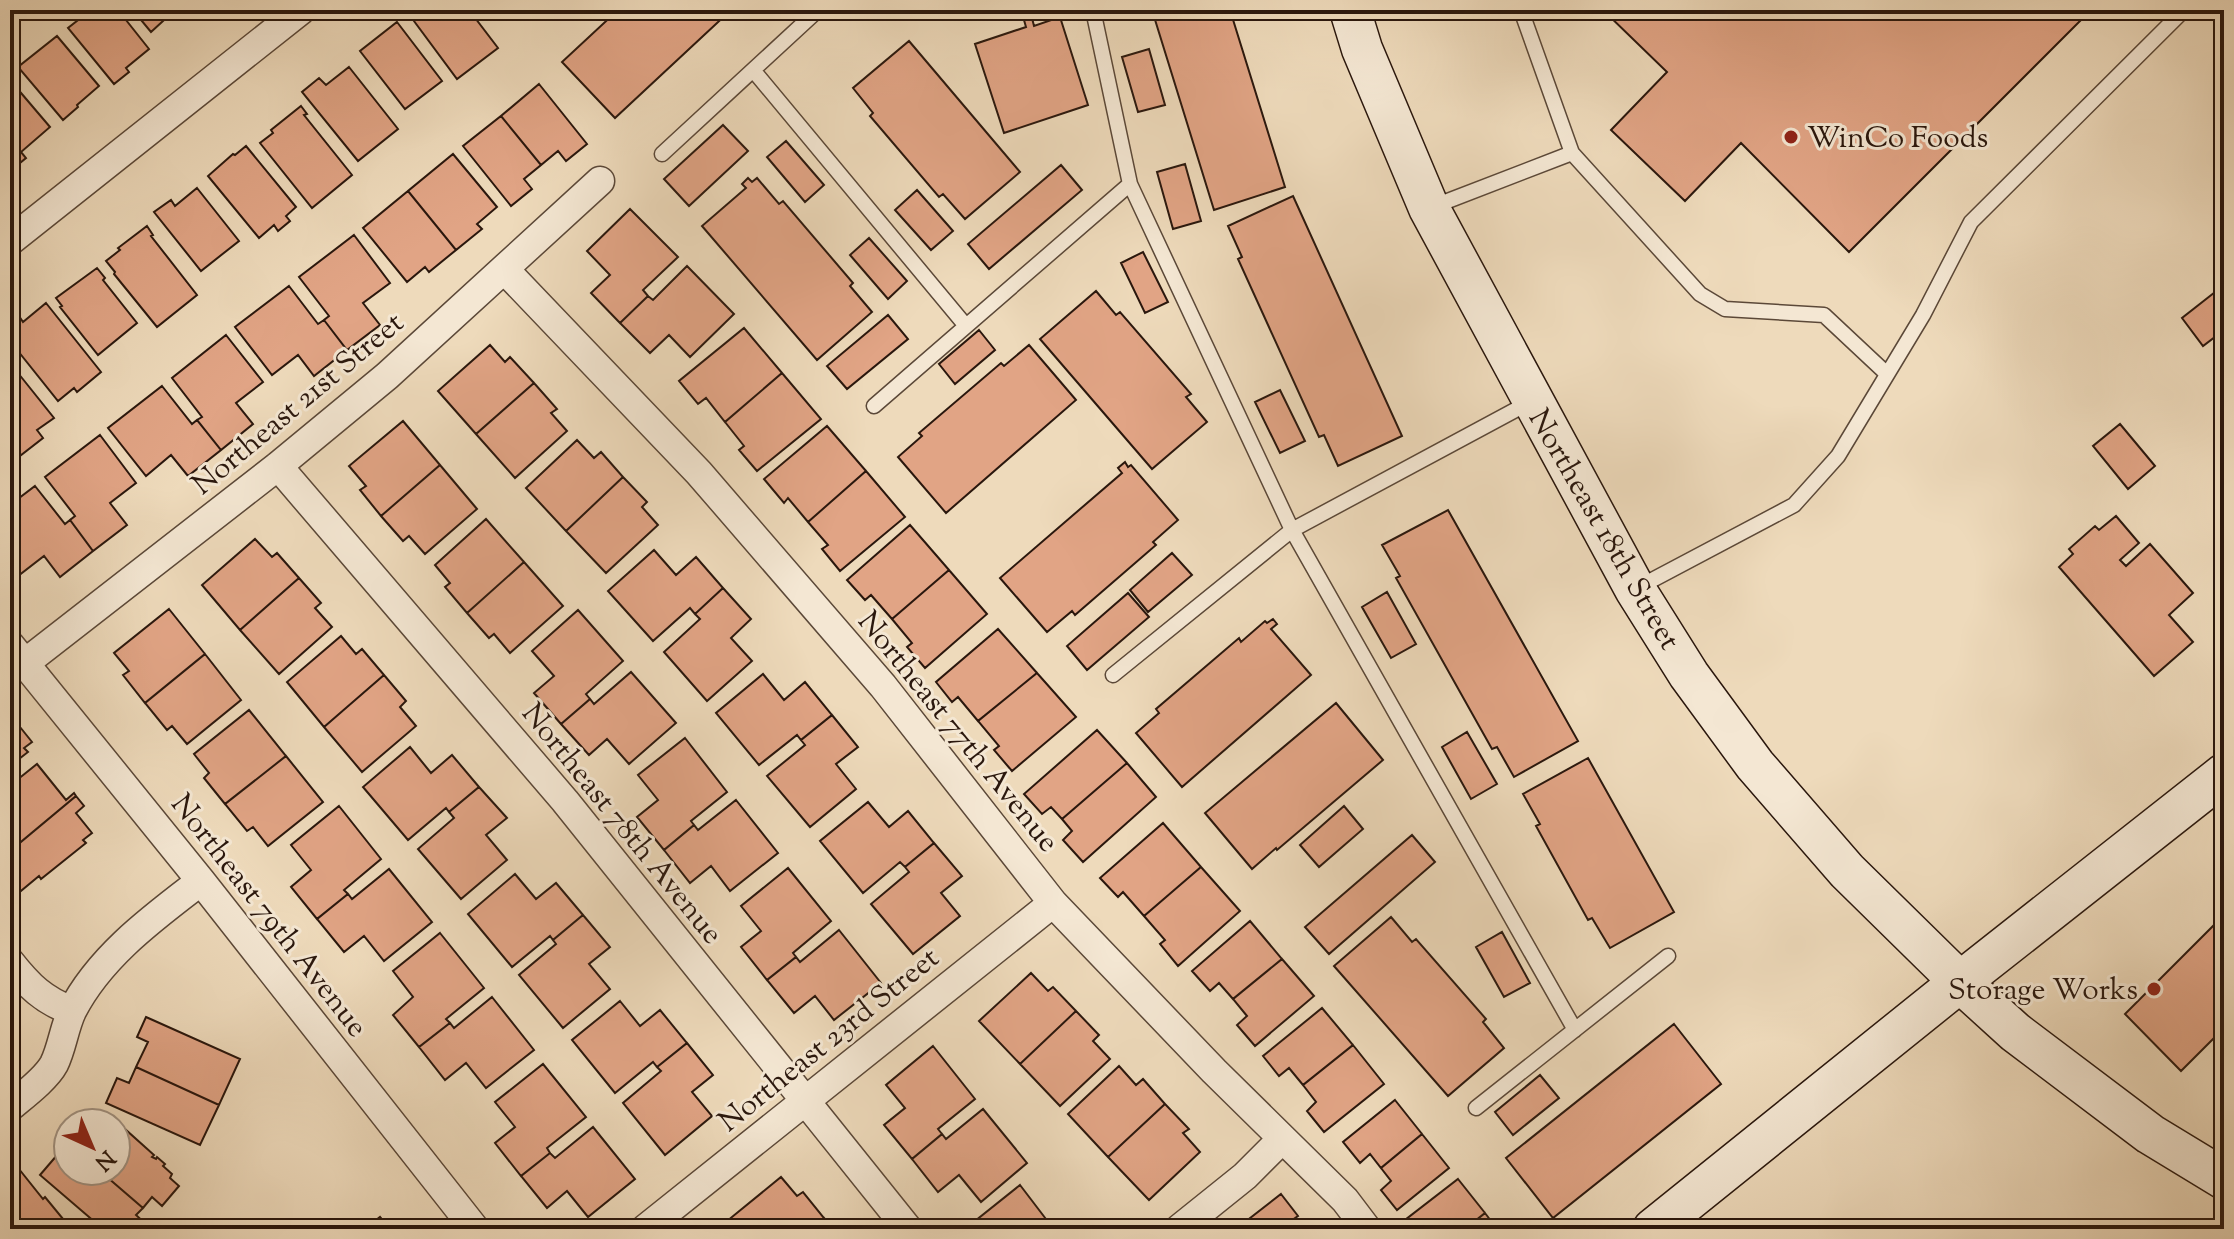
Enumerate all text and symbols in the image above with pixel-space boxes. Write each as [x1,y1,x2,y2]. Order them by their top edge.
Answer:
place label: WinCo Foods [1807,118,1988,161]
marker: WinCo Foods [1782,128,1800,146]
street label: Northeast 21st Street [183,303,414,507]
street label: Northeast 18th Street [1516,402,1689,659]
street label: Northeast 77th Avenue [846,603,1068,863]
street label: Northeast 78th Avenue [510,695,732,954]
street label: Northeast 79th Avenue [159,786,377,1047]
street label: Northeast 23rd Street [710,938,949,1144]
place label: Storage Works [1948,970,2138,1013]
marker: Storage Works [2145,980,2163,998]
north arrow [52,1107,132,1187]
text: N [86,1142,121,1177]

